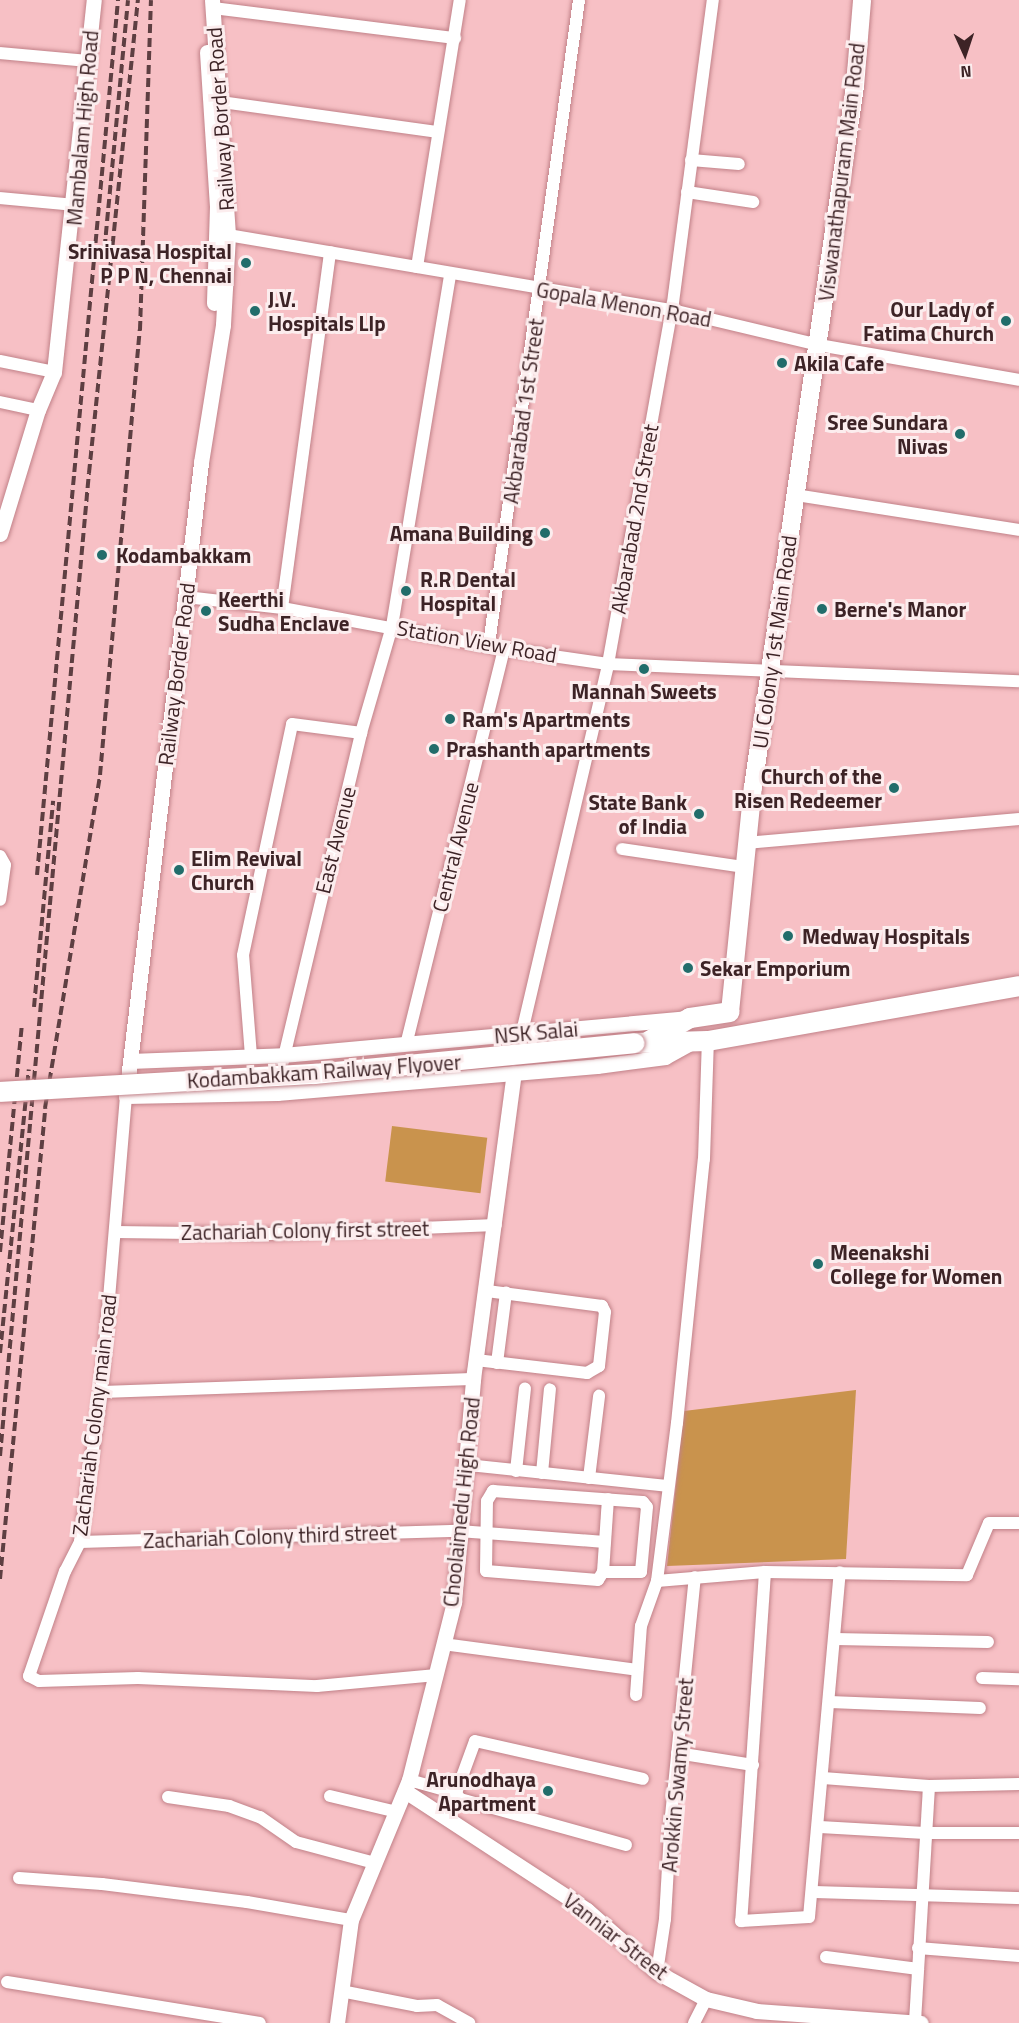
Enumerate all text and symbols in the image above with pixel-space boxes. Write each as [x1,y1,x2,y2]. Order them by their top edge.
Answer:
north arrow [935,24,995,84]
street label: Railway Border Road [201,26,239,212]
street label: Mambalam High Road [61,29,103,227]
street label: Viswanathapuram Main Road [813,41,869,303]
text: N [960,60,972,84]
place label: Srinivasa Hospital P P N, Chennai [68,238,232,288]
marker: Srinivasa Hospital P P N, Chennai [237,254,255,272]
street label: Gopala Menon Road [534,276,714,332]
place label: J.V. Hospitals Llp [268,286,386,336]
place label: Our Lady of Fatima Church [863,296,994,346]
marker: J.V. Hospitals Llp [246,302,264,320]
marker: Our Lady of Fatima Church [999,314,1013,328]
street label: Akbarabad 1st Street [498,317,548,505]
place label: Akila Cafe [794,350,884,376]
marker: Akila Cafe [775,356,789,370]
place label: Sree Sundara Nivas [827,409,948,459]
street label: Akbarabad 2nd Street [605,422,663,616]
marker: Sree Sundara Nivas [953,427,967,441]
place label: Amana Building [390,520,533,546]
marker: Amana Building [538,526,552,540]
street label: UI Colony 1st Main Road [747,534,801,750]
place label: Kodambakkam [116,542,251,568]
marker: Kodambakkam [93,546,111,564]
place label: R.R Dental Hospital [420,566,516,616]
street label: Railway Border Road [152,581,200,767]
marker: R.R Dental Hospital [397,582,415,600]
place label: Keerthi Sudha Enclave [218,586,349,636]
place label: Berne's Manor [834,596,966,622]
marker: Berne's Manor [815,602,829,616]
marker: Keerthi Sudha Enclave [199,604,213,618]
street label: Station View Road [395,615,559,667]
marker: Mannah Sweets [637,662,651,676]
place label: Mannah Sweets [571,678,717,704]
place label: Ram's Apartments [462,706,630,732]
marker: Ram's Apartments [443,712,457,726]
place label: Prashanth apartments [446,736,650,762]
marker: Prashanth apartments [427,742,441,756]
place label: Church of the Risen Redeemer [734,763,882,813]
street label: Central Avenue [427,779,483,915]
marker: Church of the Risen Redeemer [887,781,901,795]
street label: East Avenue [310,784,360,896]
place label: State Bank of India [588,789,687,839]
marker: State Bank of India [692,807,706,821]
place label: Elim Revival Church [191,845,302,895]
marker: Elim Revival Church [172,863,186,877]
place label: Medway Hospitals [802,923,970,949]
marker: Medway Hospitals [779,927,797,945]
place label: Sekar Emporium [700,955,850,981]
marker: Sekar Emporium [681,961,695,975]
street label: NSK Salai [493,1016,579,1048]
street label: Kodambakkam Railway Flyover [186,1049,462,1093]
street label: Zachariah Colony first street [181,1215,429,1245]
place label: Meenakshi College for Women [830,1239,1002,1289]
marker: Meenakshi College for Women [811,1257,825,1271]
street label: Zachariah Colony main road [67,1293,121,1537]
street label: Choolaimedu High Road [437,1396,485,1608]
street label: Zachariah Colony third street [143,1519,397,1553]
street label: Arokkin Swamy Street [656,1677,698,1873]
place label: Arunodhaya Apartment [426,1766,536,1816]
marker: Arunodhaya Apartment [541,1784,555,1798]
street label: Vanniar Street [559,1887,673,1985]

